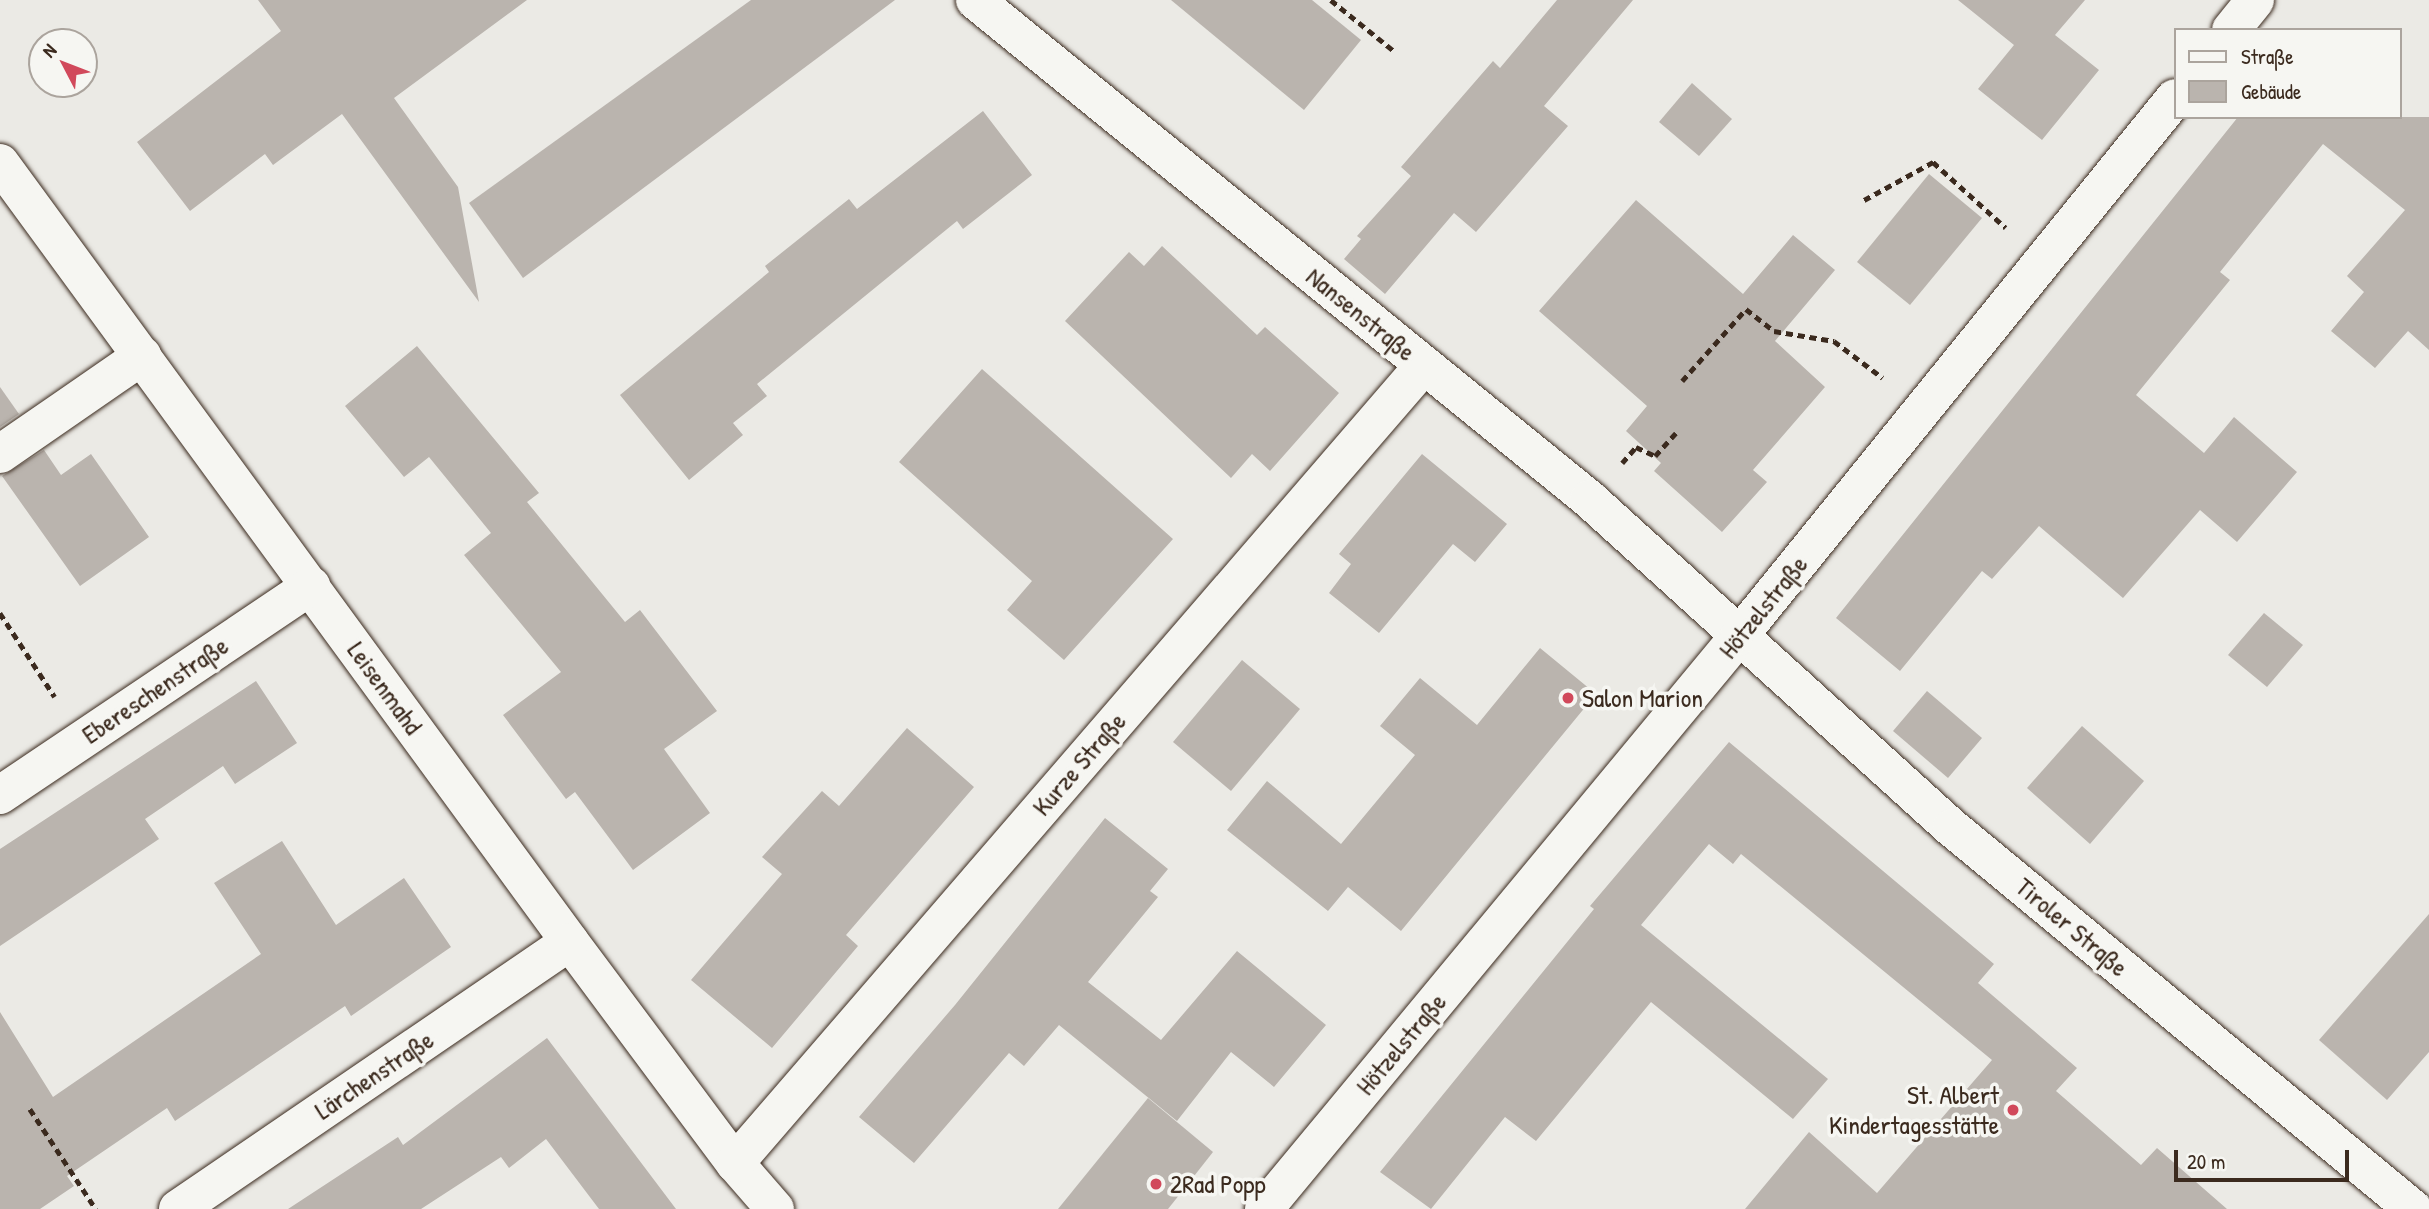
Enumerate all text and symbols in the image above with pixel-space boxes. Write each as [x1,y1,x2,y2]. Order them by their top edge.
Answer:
north arrow [28,28,98,98]
legend [2174,28,2401,119]
text: N [36,38,62,63]
text: Straße [2241,42,2294,71]
text: Gebäude [2241,77,2301,106]
street label: Nansenstraße [1300,261,1422,367]
street label: Hötzelstraße [1712,549,1814,665]
street label: Ebereschenstraße [76,630,234,750]
street label: Leisenmahd [341,636,429,740]
place label: Salon Marion [1582,682,1703,714]
marker: Salon Marion [1560,690,1576,706]
street label: Kurze Straße [1026,706,1132,822]
street label: Tiroler Straße [2010,871,2134,983]
street label: Hötzelstraße [1349,987,1453,1101]
street label: Lärchenstraße [309,1024,439,1126]
place label: St. Albert Kindertagesstätte [1829,1079,1999,1140]
marker: St. Albert Kindertagesstätte [2005,1102,2021,1118]
scale bar [2177,1136,2352,1180]
text: 20 m [2187,1147,2225,1176]
place label: 2Rad Popp [1170,1168,1266,1200]
marker: 2Rad Popp [1148,1176,1164,1192]

